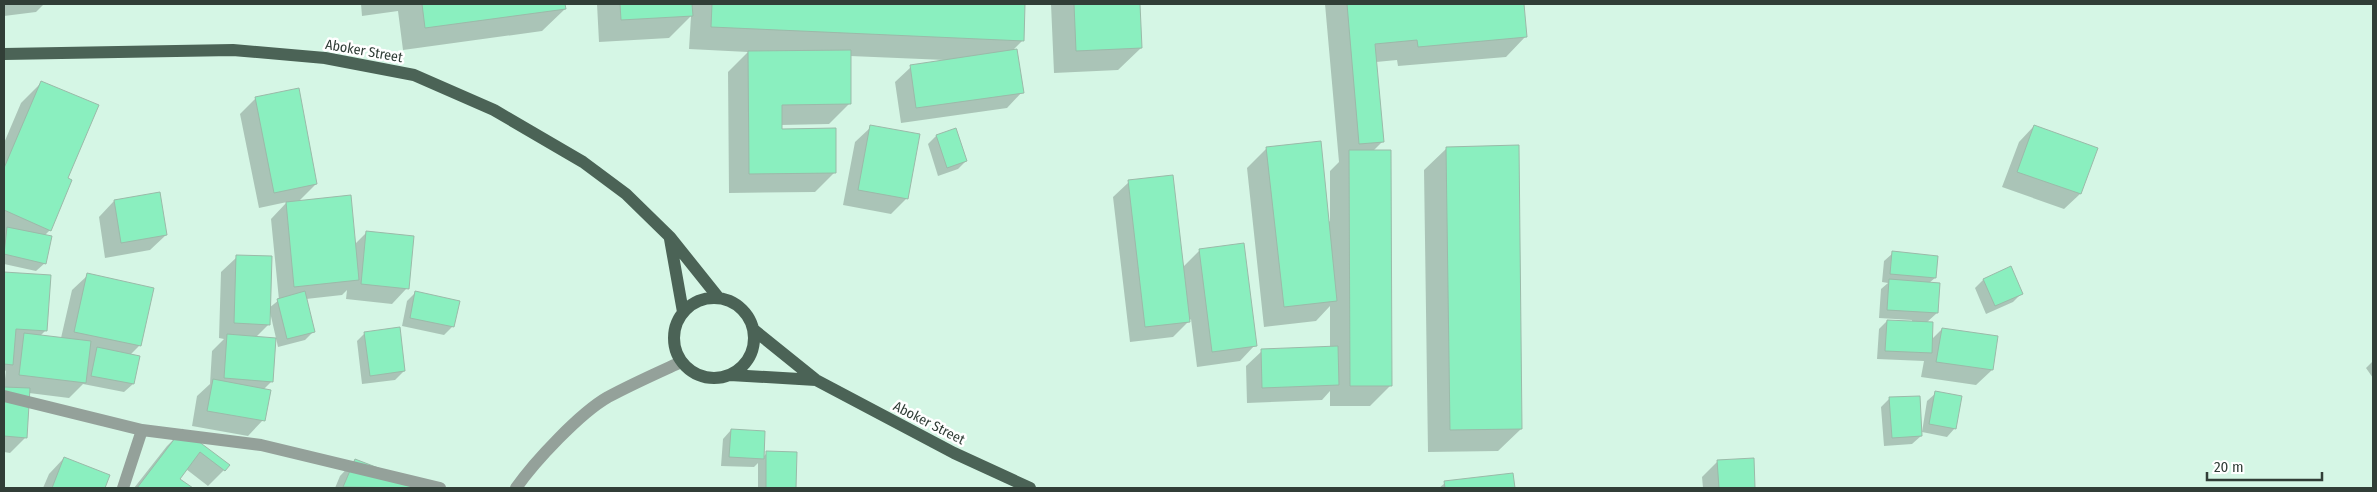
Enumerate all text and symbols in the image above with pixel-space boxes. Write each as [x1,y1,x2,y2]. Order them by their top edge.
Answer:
street label: Aboker Street [324,36,404,66]
street label: Aboker Street [890,398,968,448]
scale bar [2207,450,2322,482]
text: 20 m [2214,458,2244,476]

